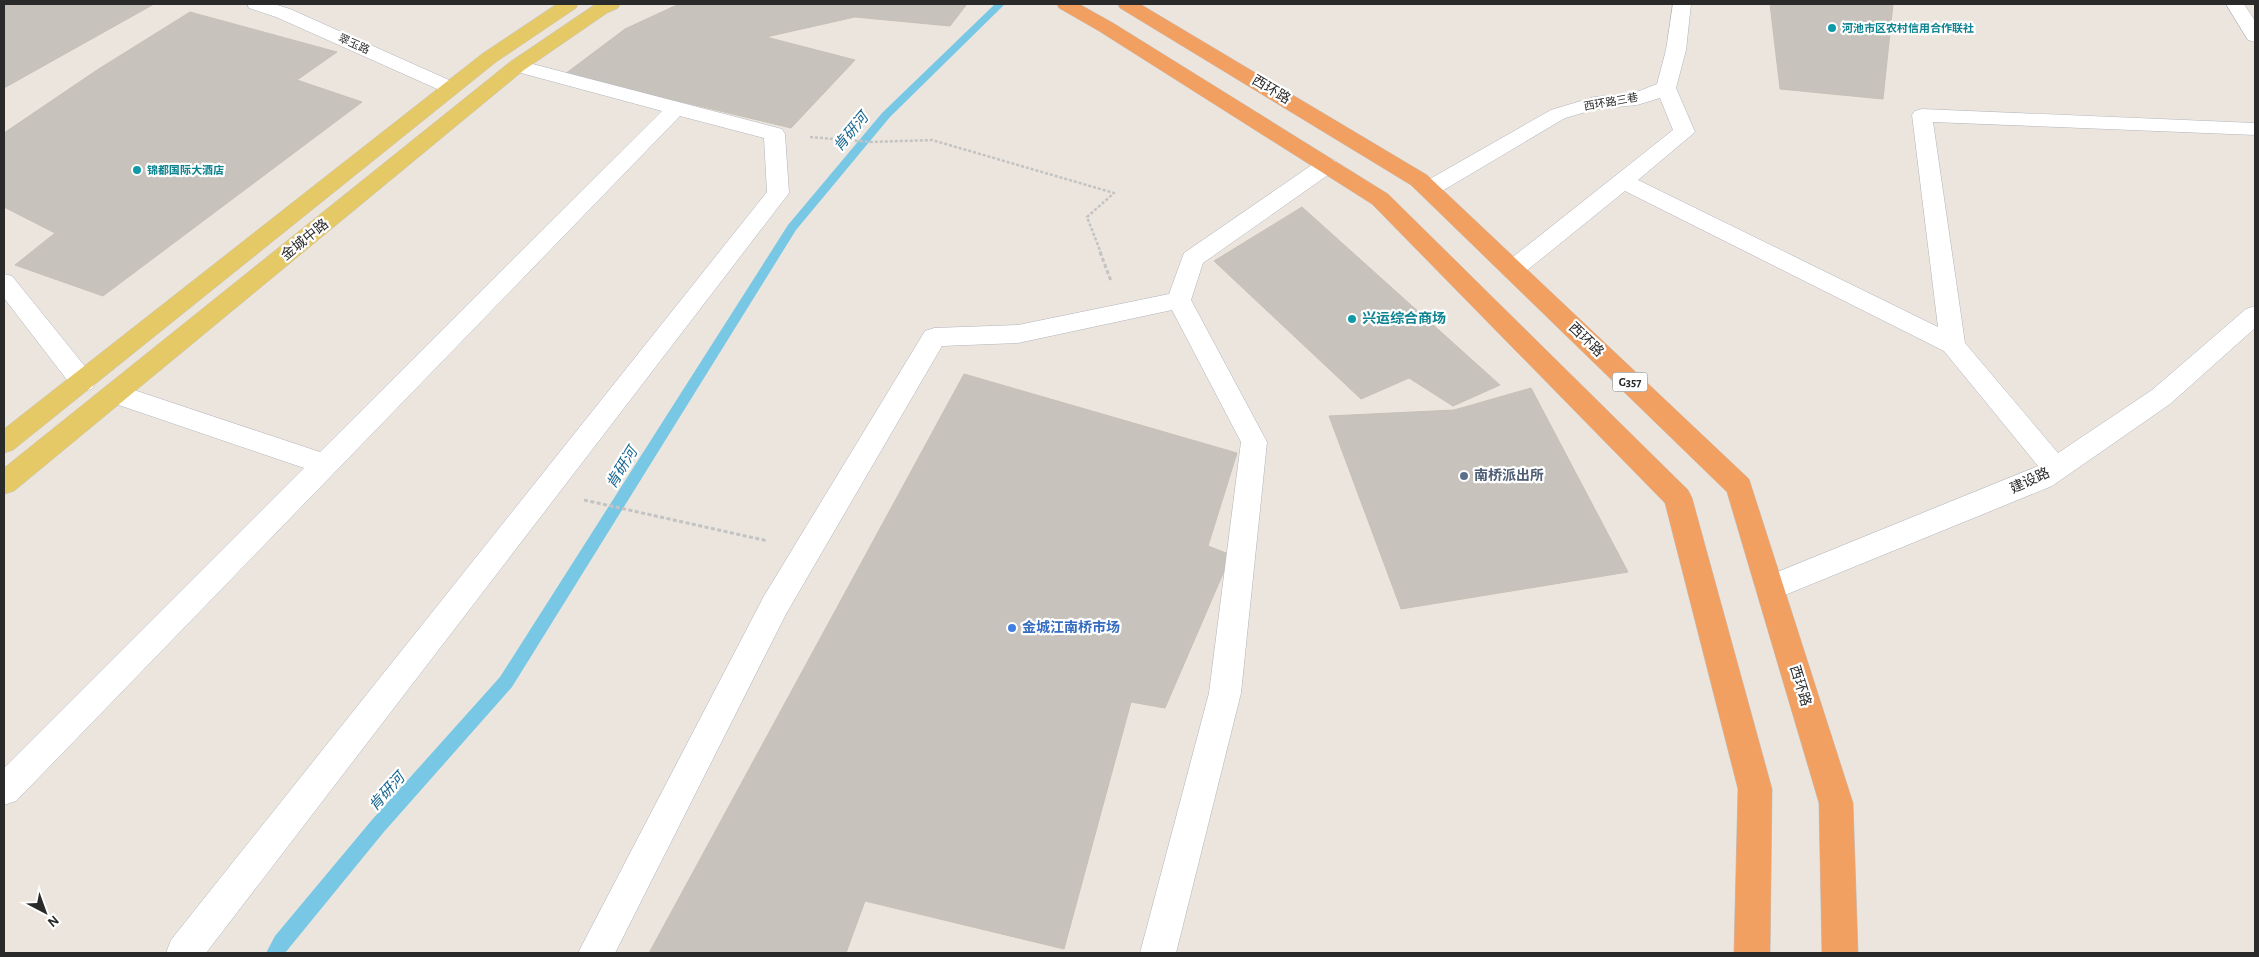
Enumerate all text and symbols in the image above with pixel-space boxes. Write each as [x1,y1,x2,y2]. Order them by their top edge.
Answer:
marker: 河池市区农村信用合作联社 [1826,22,1838,34]
place label: 河池市区农村信用合作联社 [1842,22,1974,34]
street label: 翠玉路 [337,31,372,56]
street label: 西环路 [1249,72,1293,107]
street label: 西环路三巷 [1583,91,1639,112]
water label: 肯研河 [830,107,873,154]
marker: 锦都国际大酒店 [131,164,143,176]
place label: 锦都国际大酒店 [147,164,224,176]
street label: 金城中路 [278,216,331,263]
place label: 兴运综合商场 [1362,310,1446,326]
marker: 兴运综合商场 [1346,313,1358,325]
street label: 西环路 [1566,320,1607,360]
road number: G357 [1612,372,1648,392]
water label: 肯研河 [603,442,642,491]
street label: 建设路 [2008,465,2052,496]
place label: 南桥派出所 [1474,468,1544,483]
marker: 南桥派出所 [1458,470,1470,482]
place label: 金城江南桥市场 [1022,619,1120,635]
marker: 金城江南桥市场 [1006,622,1018,634]
street label: 西环路 [1787,664,1814,708]
water label: 肯研河 [366,767,410,814]
north arrow [20,887,70,937]
text: N [45,913,61,930]

